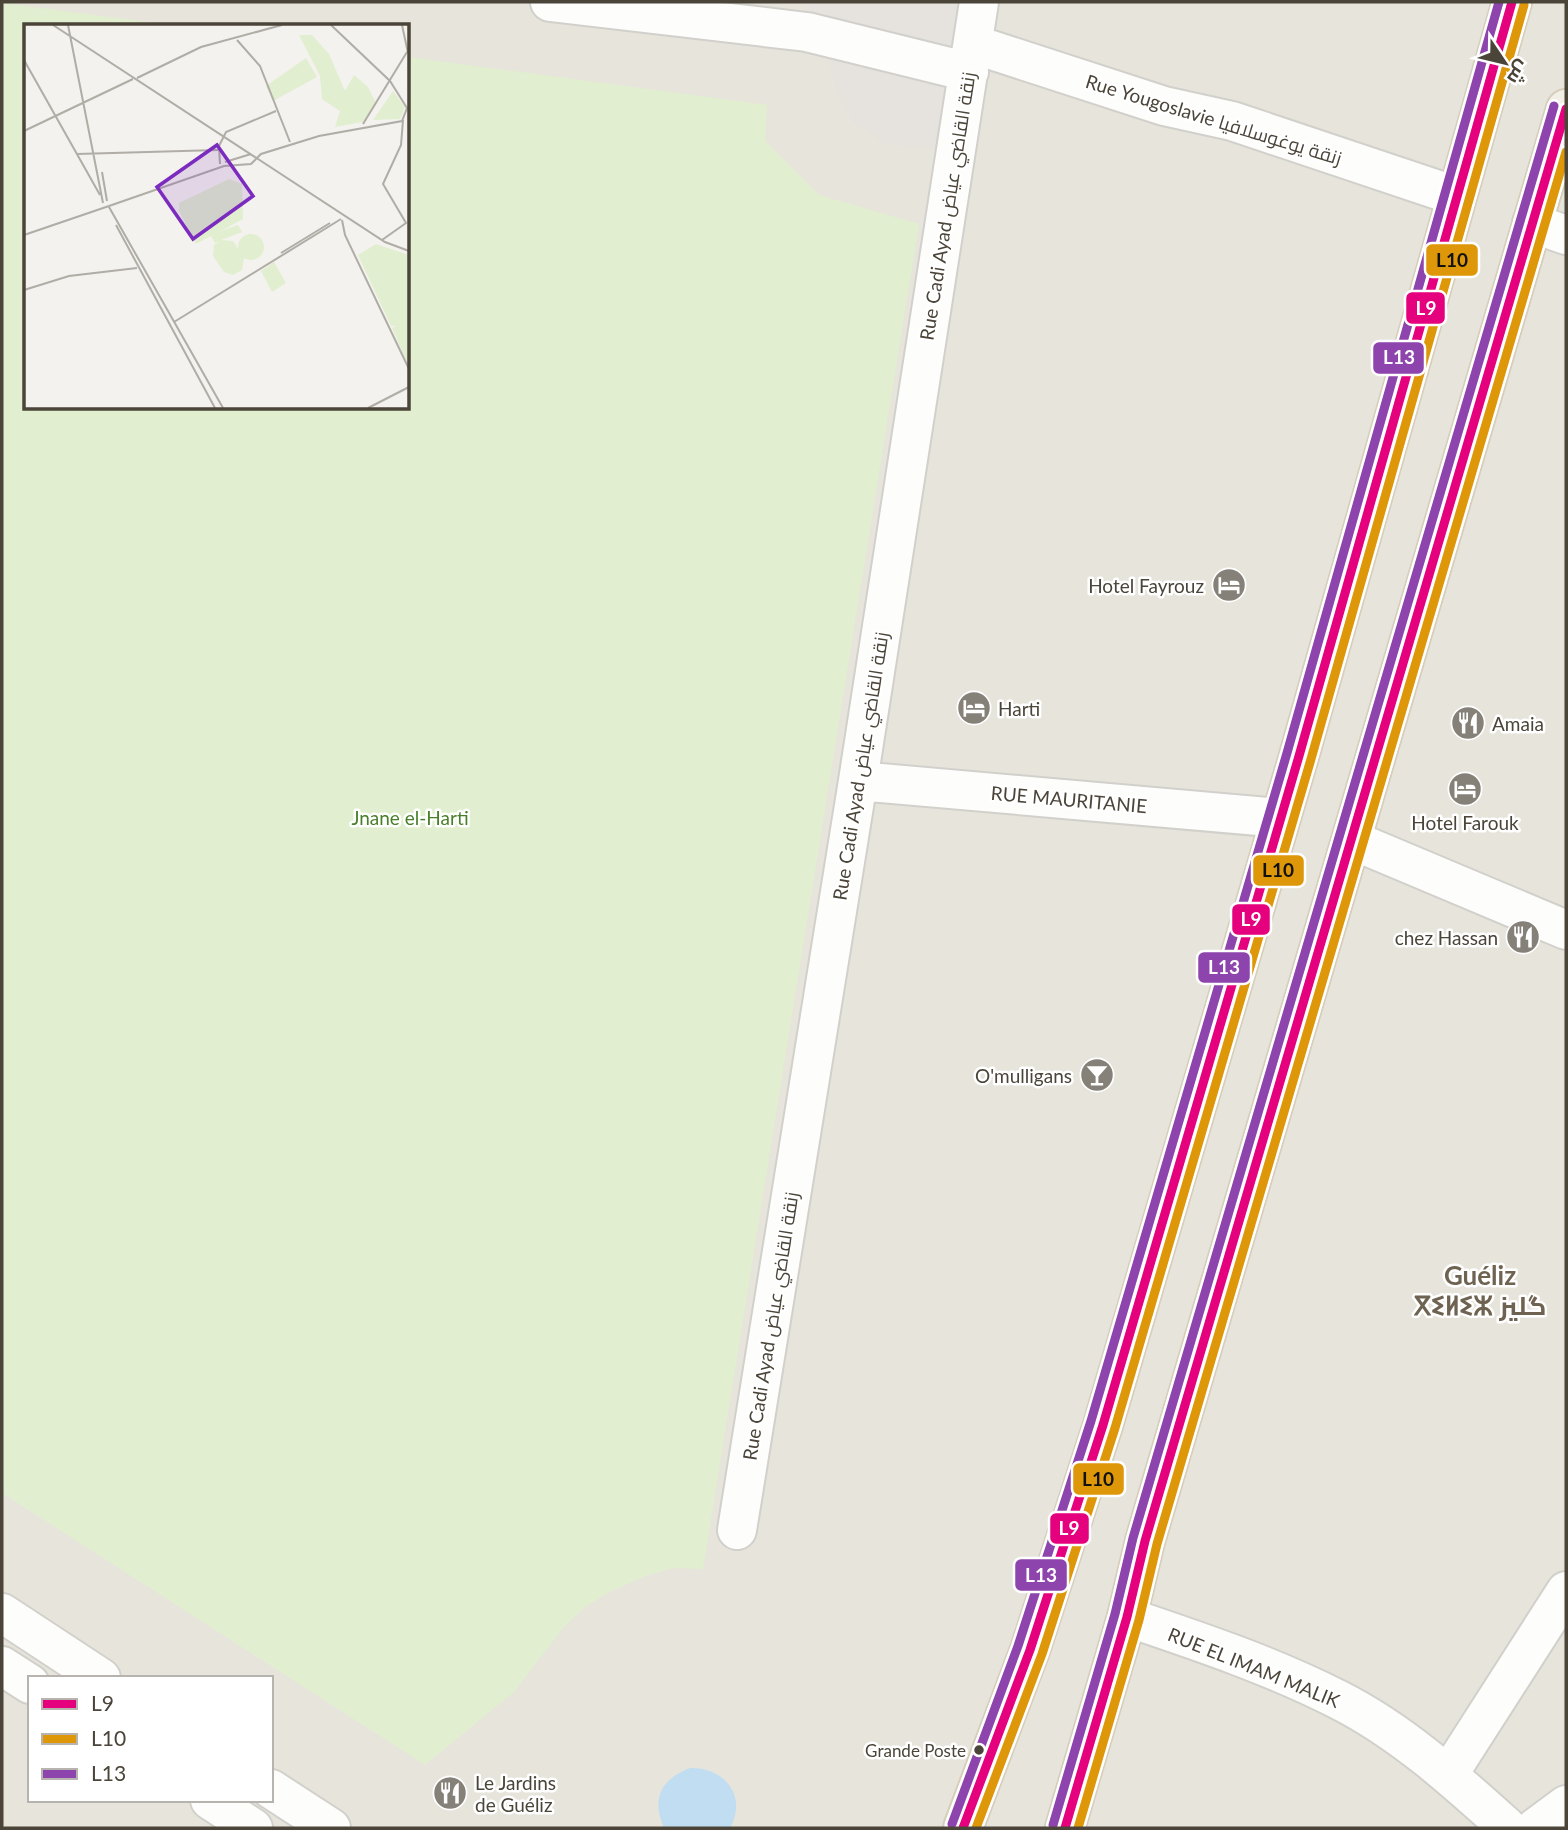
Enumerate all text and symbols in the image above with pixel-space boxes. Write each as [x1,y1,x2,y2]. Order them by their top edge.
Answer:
inset map [24,24,410,410]
north arrow [1470,28,1540,98]
text: ش [1502,56,1536,90]
street label: Rue Yougoslavie زنقة يوغوسلافيا [1083,69,1345,170]
street label: Rue Cadi Ayad زنقة القاضي عياض [914,70,984,342]
line badge: L10 [1425,243,1479,277]
text: L10 [1436,248,1468,271]
line badge: L9 [1405,291,1446,325]
text: L9 [1416,296,1436,319]
line badge: L13 [1372,341,1425,375]
text: L13 [1383,345,1415,368]
hotel icon: Hotel Fayrouz [1210,566,1248,604]
place label: Hotel Fayrouz [1088,574,1204,597]
street label: Rue Cadi Ayad زنقة القاضي عياض [827,630,897,902]
hotel icon: Harti [955,689,993,727]
place label: Harti [998,697,1040,720]
restaurant icon: Amaia [1449,704,1487,742]
place label: Amaia [1492,712,1544,735]
hotel icon: Hotel Farouk [1446,770,1484,808]
street label: RUE MAURITANIE [990,781,1148,817]
park label: Jnane el-Harti [351,806,469,829]
place label: Hotel Farouk [1411,811,1519,834]
line badge: L10 [1252,854,1305,887]
text: L10 [1262,858,1294,881]
line badge: L9 [1231,903,1271,936]
text: L9 [1241,907,1261,930]
restaurant icon: chez Hassan [1504,918,1542,956]
place label: chez Hassan [1395,926,1498,949]
line badge: L13 [1197,951,1251,984]
text: L13 [1208,955,1240,978]
bar icon: O'mulligans [1078,1056,1116,1094]
place label: O'mulligans [975,1064,1072,1087]
street label: Rue Cadi Ayad زنقة القاضي عياض [737,1190,807,1462]
district label: Guéliz ⴳⵉⵍⵉⵣ گليز [1414,1259,1546,1321]
line badge: L10 [1072,1462,1125,1496]
text: L10 [1082,1467,1114,1490]
line badge: L9 [1049,1512,1090,1545]
text: L9 [1059,1516,1079,1539]
line badge: L13 [1014,1558,1068,1592]
text: L13 [1025,1563,1057,1586]
street label: RUE EL IMAM MALIK [1165,1622,1344,1712]
legend [28,1676,273,1802]
text: L9 [91,1690,114,1715]
text: L10 [91,1725,126,1750]
place label: Grande Poste [865,1740,966,1761]
marker: Grande Poste [972,1743,986,1757]
text: L13 [91,1760,126,1785]
place label: Le Jardins de Guéliz [475,1771,556,1816]
restaurant icon: Le Jardins de Guéliz [431,1774,469,1812]

